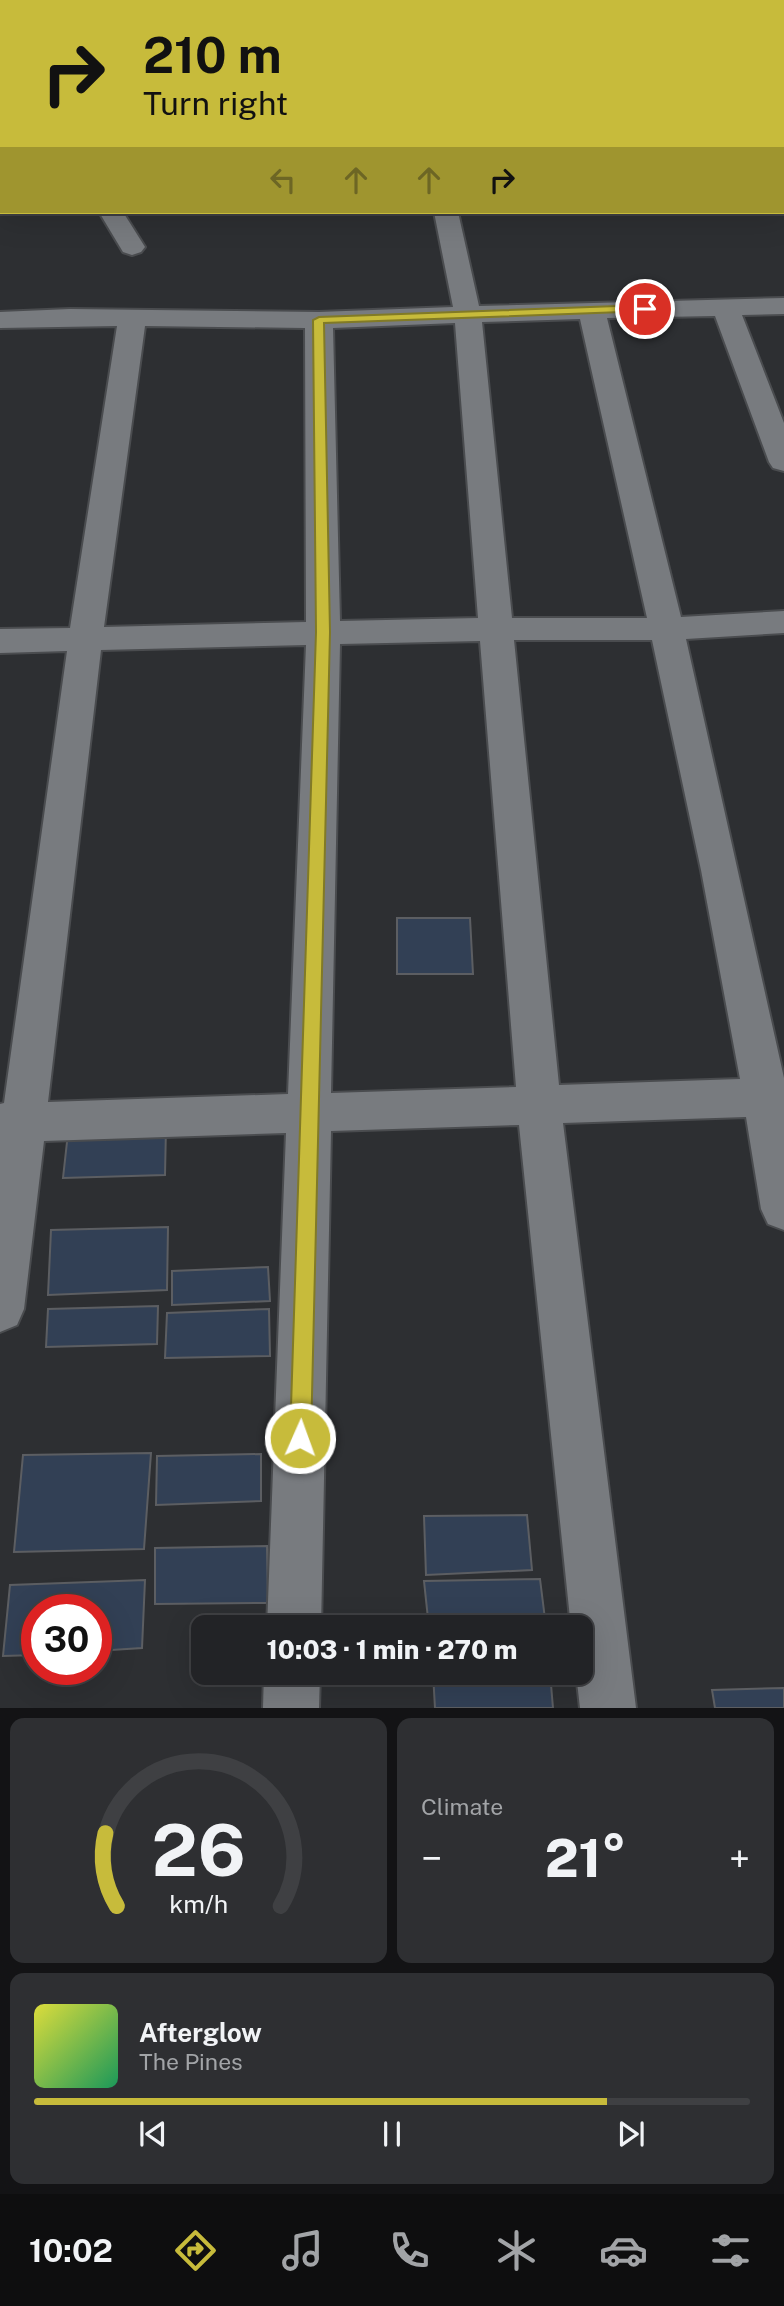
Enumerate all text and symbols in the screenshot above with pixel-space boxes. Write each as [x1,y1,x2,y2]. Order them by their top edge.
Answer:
text: 210 m [143,26,282,84]
icon: right [28,28,119,119]
text: Turn right [143,85,288,122]
icon: left [264,161,302,199]
icon: ahead [337,161,375,199]
icon: ahead [410,161,448,199]
icon: right [483,161,521,199]
pin [615,279,675,339]
icon: arrive [626,290,664,328]
position arrow [263,1401,337,1475]
speed limit sign: 30 [21,1594,112,1685]
text: 10:03 · 1 min · 270 m [266,1634,518,1665]
text: Climate [421,1793,503,1820]
text: 26 [151,1808,246,1893]
text: 21° [545,1828,626,1889]
text: − [421,1836,442,1881]
text: + [729,1836,750,1881]
text: km/h [169,1889,228,1919]
text: Afterglow [139,2017,262,2048]
text: The Pines [139,2048,243,2075]
icon: previous [134,2115,172,2153]
icon: pause [373,2115,411,2153]
icon: next [612,2115,650,2153]
icon: directions [171,2226,220,2275]
icon: music [278,2226,327,2275]
icon: phone [385,2226,434,2275]
icon: climate [492,2226,541,2275]
icon: car [599,2226,648,2275]
icon: filters [706,2226,755,2275]
text: 10:02 [29,2232,113,2269]

